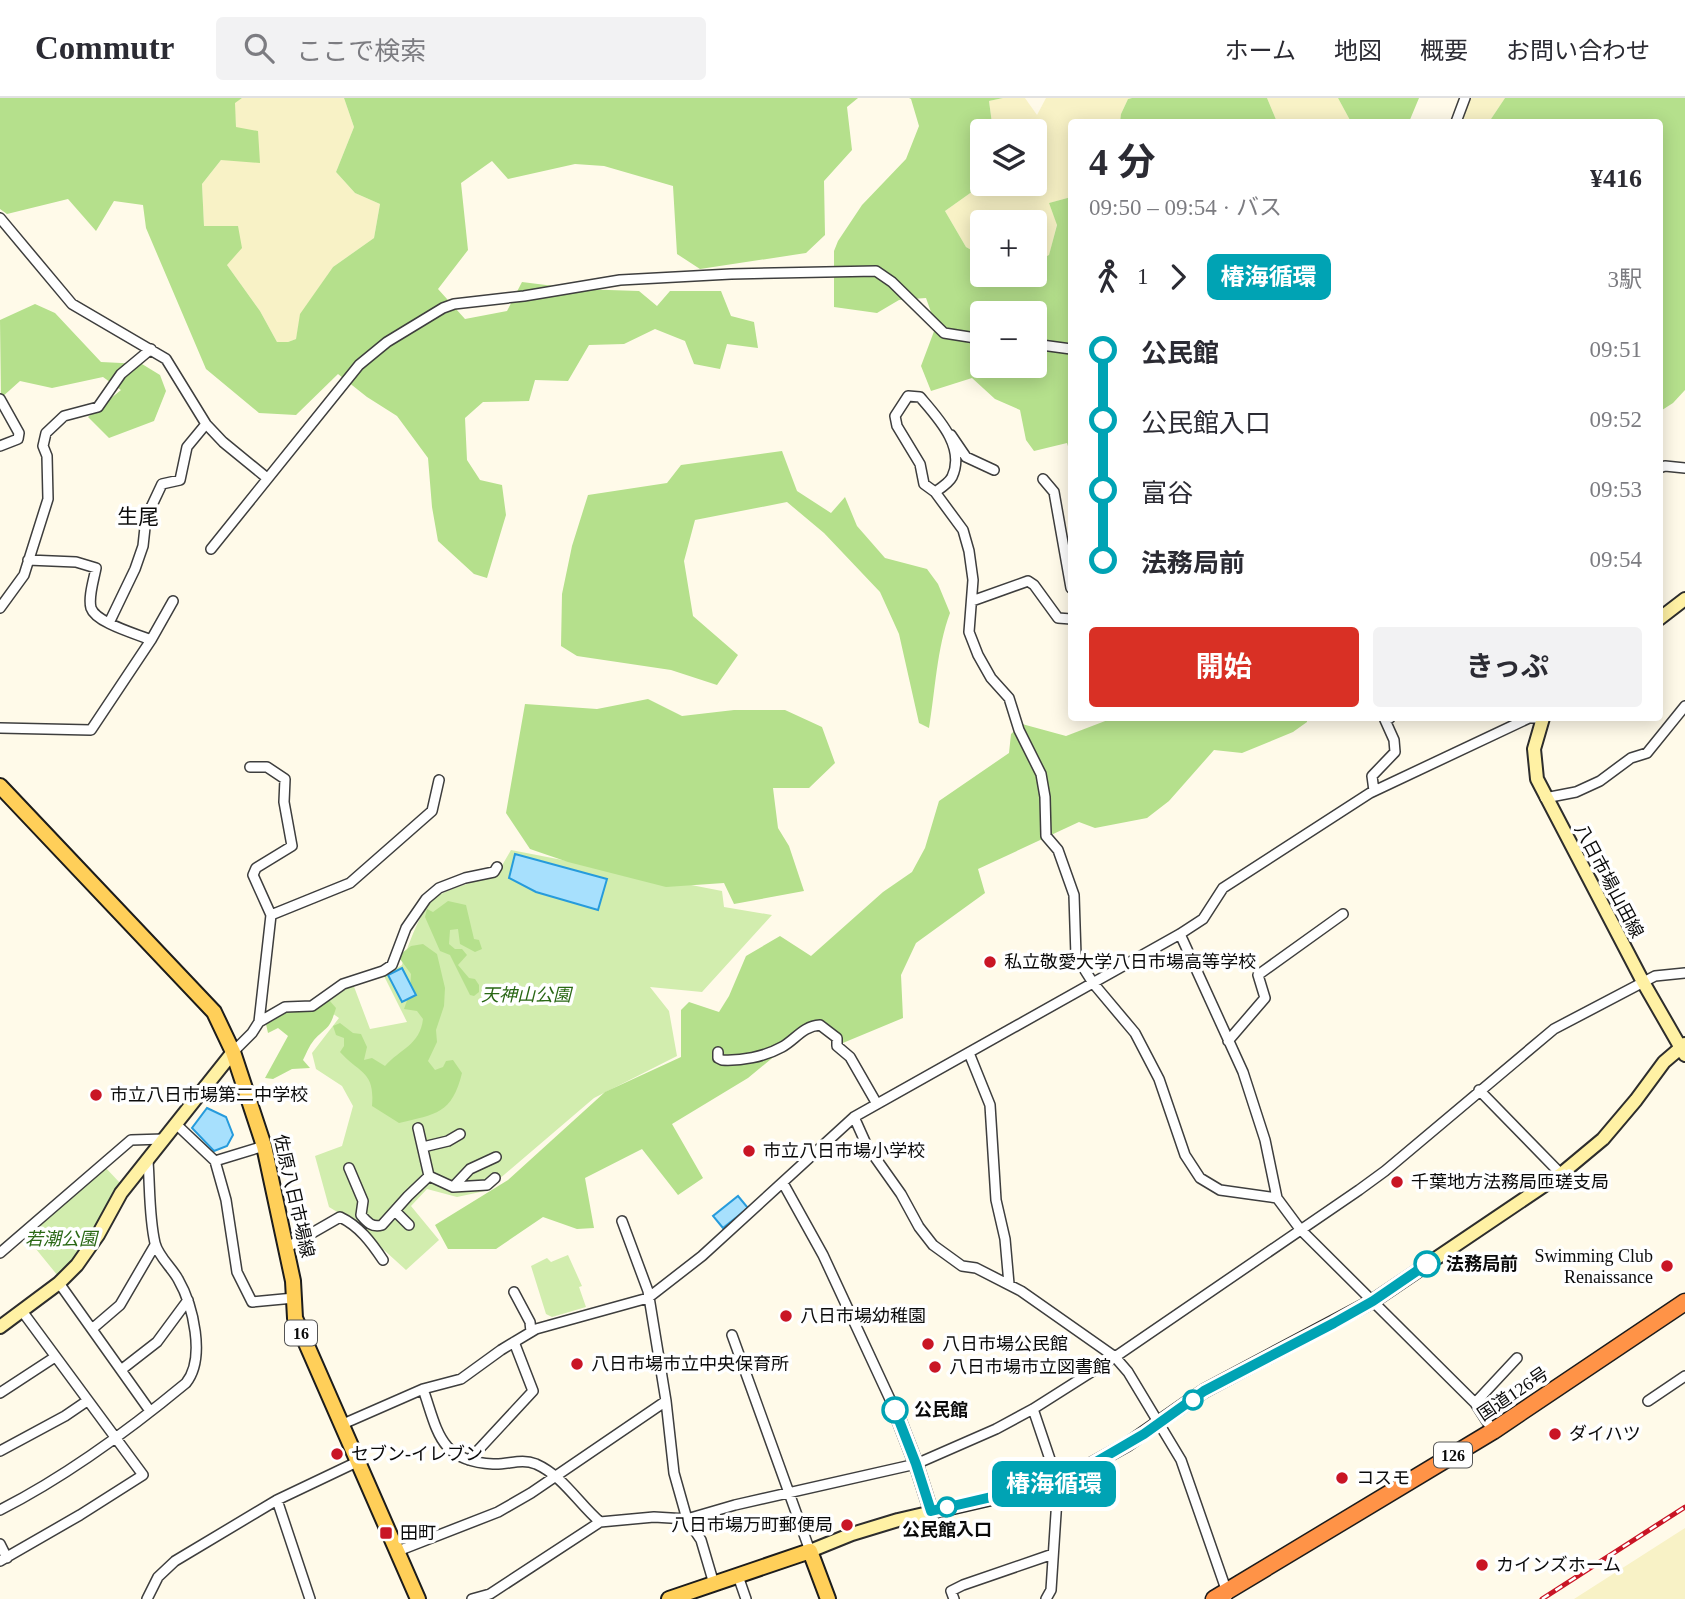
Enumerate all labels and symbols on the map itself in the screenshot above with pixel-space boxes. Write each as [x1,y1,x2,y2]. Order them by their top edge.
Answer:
district label: 生尾 [117,505,159,529]
street label: 八日市場山田線 [1571,821,1647,941]
place label: 私立敬愛大学八日市場高等学校 [1004,952,1256,972]
marker: 私立敬愛大学八日市場高等学校 [982,954,998,970]
park label: 天神山公園 [481,985,574,1005]
place label: 市立八日市場第二中学校 [110,1085,308,1105]
marker: 市立八日市場第二中学校 [88,1087,104,1103]
street label: 佐原八日市場線 [270,1132,318,1260]
place label: 市立八日市場小学校 [763,1141,925,1161]
marker: 市立八日市場小学校 [741,1143,757,1159]
place label: 千葉地方法務局匝瑳支局 [1411,1172,1609,1192]
marker: 千葉地方法務局匝瑳支局 [1389,1174,1405,1190]
park label: 若潮公園 [25,1229,100,1249]
place label: Swimming Club Renaissance [1534,1246,1653,1287]
marker: 法務局前 [1414,1251,1440,1277]
place label: 法務局前 [1446,1254,1518,1274]
marker: Swimming Club Renaissance [1659,1258,1675,1274]
place label: 八日市場幼稚園 [800,1306,926,1326]
marker: 八日市場幼稚園 [778,1308,794,1324]
road number: 16 [285,1320,317,1345]
place label: 八日市場公民館 [942,1334,1068,1354]
marker: 八日市場公民館 [920,1336,936,1352]
place label: 八日市場市立中央保育所 [591,1354,789,1374]
marker: 八日市場市立中央保育所 [569,1356,585,1372]
place label: 八日市場市立図書館 [949,1357,1111,1377]
marker: 八日市場市立図書館 [927,1359,943,1375]
street label: 国道126号 [1474,1363,1552,1425]
unlabelled marker [1183,1390,1203,1410]
marker: 公民館 [882,1397,908,1423]
place label: 公民館 [914,1400,968,1420]
place label: ダイハツ [1569,1424,1641,1444]
marker: ダイハツ [1547,1426,1563,1442]
road number: 126 [1434,1442,1472,1468]
place label: セブン-イレブン [351,1444,483,1464]
marker: セブン-イレブン [329,1446,345,1462]
line badge: 椿海循環 [1005,1461,1103,1507]
place label: コスモ [1356,1468,1410,1488]
marker: コスモ [1334,1470,1350,1486]
marker: 公民館入口 [937,1497,957,1517]
place label: 八日市場万町郵便局 [671,1515,833,1535]
marker: 八日市場万町郵便局 [839,1517,855,1533]
place label: 公民館入口 [902,1520,992,1540]
place label: 田町 [400,1523,436,1543]
marker: 田町 [378,1525,394,1541]
place label: カインズホーム [1496,1555,1621,1575]
marker: カインズホーム [1474,1557,1490,1573]

